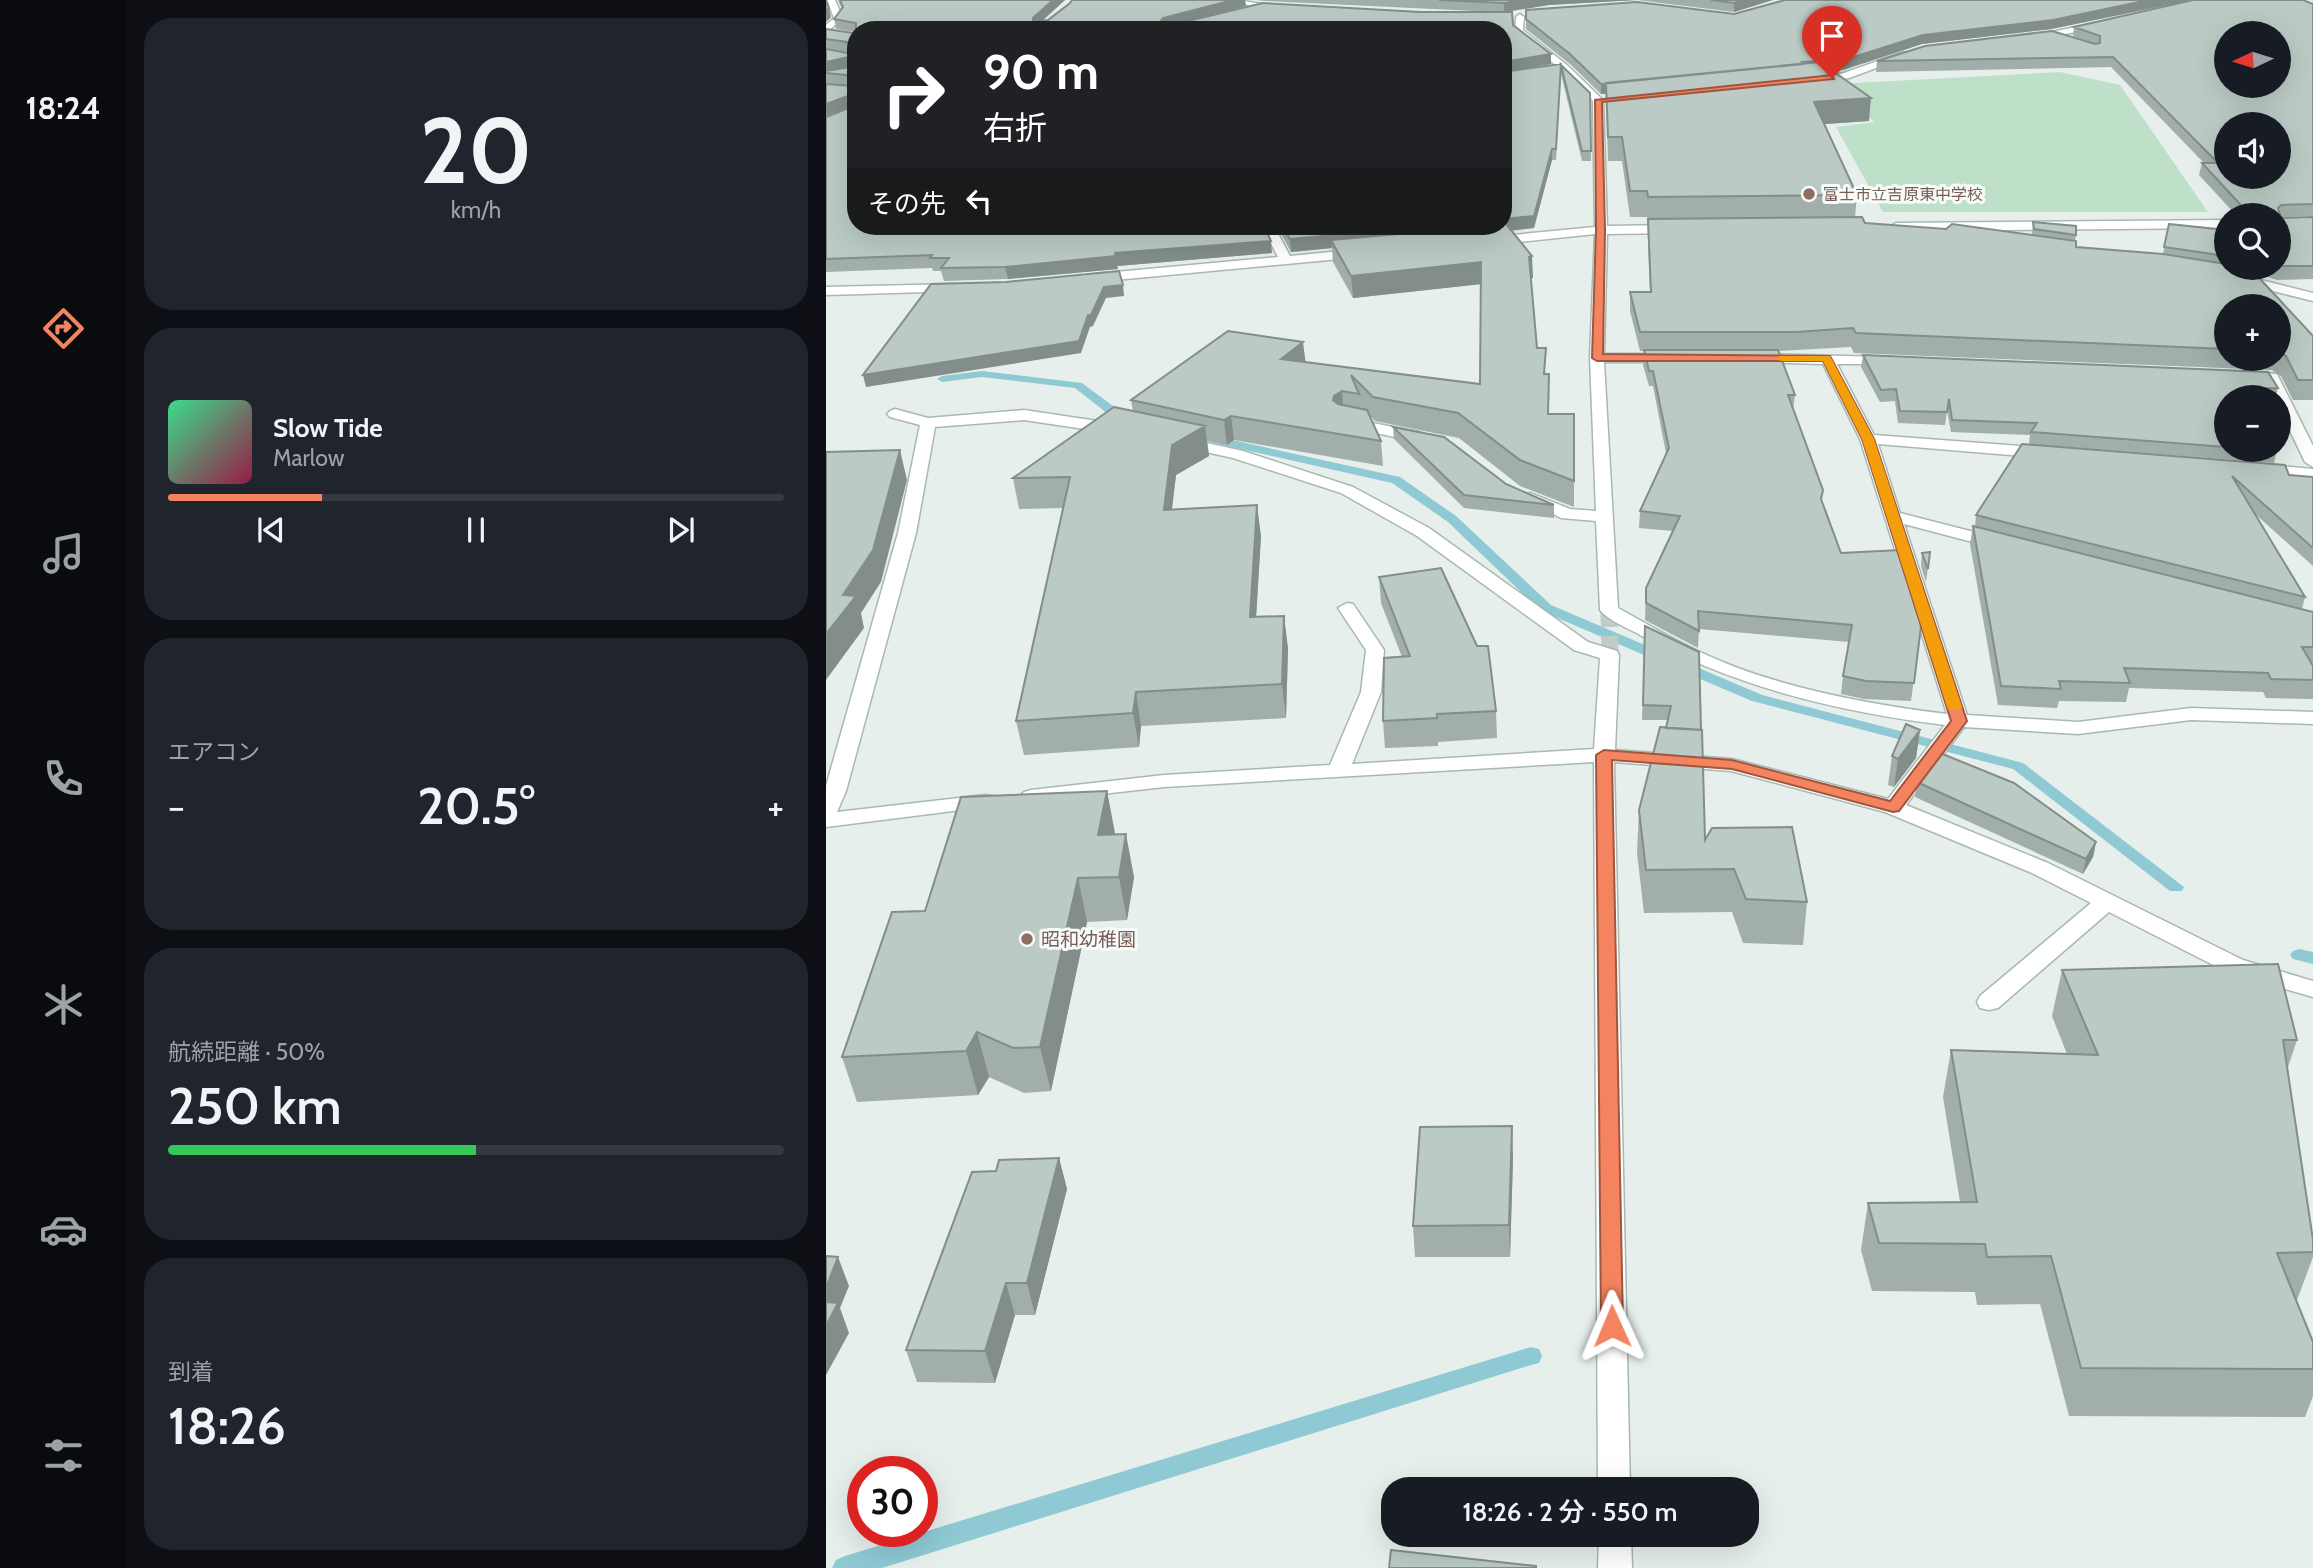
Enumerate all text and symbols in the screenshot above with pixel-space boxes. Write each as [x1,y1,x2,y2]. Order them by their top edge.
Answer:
pin [1802,6,1862,78]
icon: arrive [1813,17,1851,55]
north arrow [2214,21,2291,98]
map controls [2214,21,2291,462]
text: 90 m [983,42,1099,101]
icon: right [868,49,959,140]
text: 18:24 [25,88,101,127]
text: 20 [420,95,532,206]
text: 右折 [983,108,1047,147]
button: sound [2214,112,2291,189]
icon: left [960,182,998,220]
place label: 富士市立吉原東中学校 [1823,185,1983,204]
marker: 富士市立吉原東中学校 [1801,186,1817,202]
text: その先 [868,188,946,220]
text: km/h [451,196,501,224]
button: search [2214,203,2291,280]
button: + [2214,294,2291,371]
icon: directions [39,304,88,353]
button: − [2214,385,2291,462]
text: Slow Tide [273,412,383,444]
text: Marlow [273,444,344,472]
icon: previous [252,511,290,549]
icon: pause [457,511,495,549]
icon: next [662,511,700,549]
icon: music [39,529,88,578]
text: エアコン [168,738,260,766]
icon: phone [39,754,88,803]
text: 20.5° [417,774,535,837]
text: − [168,783,185,830]
text: + [767,783,784,830]
place label: 昭和幼稚園 [1041,928,1136,951]
marker: 昭和幼稚園 [1019,931,1035,947]
icon: climate [39,980,88,1029]
text: 航続距離 · 50% [168,1038,325,1066]
text: 250 km [168,1074,342,1137]
icon: car [39,1205,88,1254]
position arrow [1575,1289,1649,1363]
text: 到着 [168,1358,214,1386]
text: 18:26 [168,1394,286,1457]
icon: filters [39,1431,88,1480]
speed limit sign: 30 [847,1456,938,1547]
text: 18:26 · 2 分 · 550 m [1463,1496,1677,1528]

